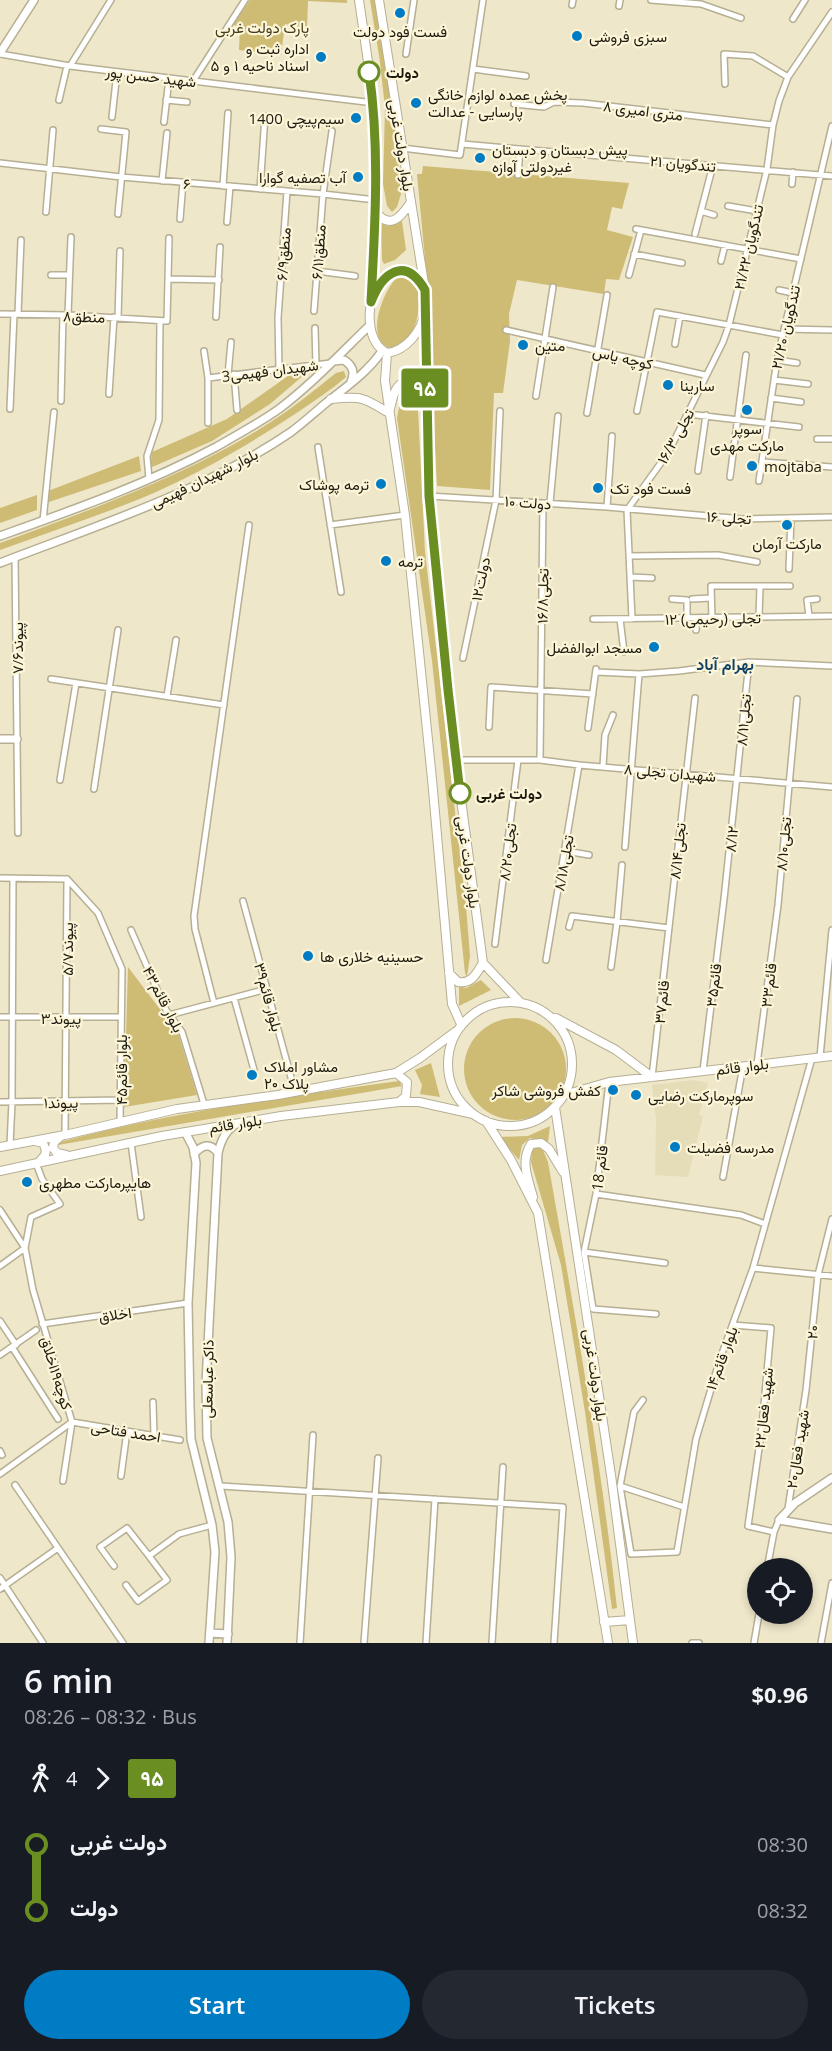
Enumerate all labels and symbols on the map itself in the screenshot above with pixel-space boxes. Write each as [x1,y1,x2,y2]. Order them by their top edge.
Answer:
marker: فست فود دولت [393,6,407,20]
park label: پارک دولت غربی [215,17,309,38]
place label: فست فود دولت [353,21,447,41]
place label: سبزی فروشی [589,26,667,47]
marker: سبزی فروشی [570,29,584,43]
place label: اداره ثبت و اسناد ناحیه ۱ و ۵ [211,38,309,75]
marker: اداره ثبت و اسناد ناحیه ۱ و ۵ [314,50,328,64]
street label: شهید حسن پور [103,60,198,93]
marker: دولت [358,61,380,83]
place label: دولت [386,62,419,82]
place label: پخش عمده لوازم خانگی پارسایی - عدالت [428,84,568,122]
street label: ۸ متری امیری [602,95,684,126]
marker: پخش عمده لوازم خانگی پارسایی - عدالت [409,96,423,110]
street label: بلوار دولت غربی [384,97,419,193]
place label: سیم‌پیچی 1400 [248,108,344,129]
marker: سیم‌پیچی 1400 [349,111,363,125]
place label: پیش دبستان و دبستان غیردولتی آوازه [492,139,628,177]
street label: ۲۱ تندگویان [649,150,717,176]
marker: پیش دبستان و دبستان غیردولتی آوازه [473,151,487,165]
place label: آب تصفیه گوارا [259,167,348,187]
marker: آب تصفیه گوارا [351,170,365,184]
street label: ۶ [182,173,192,193]
street label: ۲۱/۲۲ تندگویان [728,202,768,292]
street label: منطق۶/۱۱ [306,224,331,280]
street label: منطق۶/۹ [271,227,296,281]
street label: ۲۱/۲۰ تندگویان [766,283,804,371]
street label: منطق۸ [62,305,106,328]
place label: متین [535,335,565,356]
marker: متین [516,338,530,352]
street label: کوچه یاس [591,340,655,375]
street label: 3شهیدان فهیمی [221,354,320,387]
line badge: ۹۵ [398,368,452,408]
place label: سارینا [680,375,715,395]
marker: سارینا [661,378,675,392]
marker: سوپر مارکت مهدی [740,403,754,417]
street label: ۱۶/۳ تجلی [652,404,699,468]
place label: سوپر مارکت مهدی [710,418,784,456]
street label: بلوار شهیدان فهیمی [147,443,261,514]
place label: mojtaba [764,456,822,476]
marker: mojtaba [745,459,759,473]
place label: ترمه پوشاک [299,474,369,495]
marker: ترمه پوشاک [374,477,388,491]
place label: فست فود تک [610,478,691,498]
marker: فست فود تک [591,481,605,495]
street label: ۱۰ دولت [504,490,552,514]
street label: ۱۶ تجلی [706,506,752,529]
marker: مارکت آرمان [780,518,794,532]
place label: مارکت آرمان [752,533,822,553]
place label: ترمه [398,551,423,571]
marker: ترمه [379,554,393,568]
street label: ۱۲دولت [466,555,494,603]
street label: تجلی۱۶/۸ [532,568,553,624]
street label: ۱۲ تجلی (رحیمی) [665,607,762,630]
street label: پیوند۷/۶ [7,622,28,674]
place label: مسجد ابوالفضل [546,637,642,657]
marker: مسجد ابوالفضل [647,640,661,654]
district label: بهرام آباد [696,653,754,675]
street label: تجلی۸/۱۱ [731,693,756,747]
street label: شهیدان تجلی ۸ [623,758,717,787]
marker: دولت غربی [449,782,471,804]
place label: دولت غربی [476,783,542,803]
street label: بلوار دولت غربی [452,814,485,910]
street label: تجلی۸/۱۰ [771,816,796,872]
street label: تجلی۸‌/۱۴ [664,821,691,880]
street label: تجلی۸/۲۰ [494,822,521,882]
street label: ۸/۱۲ [720,825,742,853]
street label: تجلی۸/۱۸ [548,833,579,893]
street label: پیوند۵/۷ [57,922,78,976]
place label: حسینیه خلاری ها [320,946,423,967]
marker: حسینیه خلاری ها [301,949,315,963]
street label: بلوار قائم۳۹ [249,960,288,1034]
street label: قائم۳۳ [755,961,782,1009]
street label: قائم۳۵ [700,962,727,1008]
street label: بلوار قائم۴۳ [138,963,189,1036]
street label: قائم۳۷ [649,979,674,1025]
street label: پیوند۳ [41,1008,81,1029]
street label: بلوار قائم۴۵ [111,1035,132,1105]
street label: بلوار قائم [714,1053,770,1080]
place label: مشاور املاک پلاک ۲۰ [264,1056,338,1094]
marker: مشاور املاک پلاک ۲۰ [245,1068,259,1082]
place label: کفش فروشی شاکر [491,1080,601,1101]
marker: کفش فروشی شاکر [606,1083,620,1097]
place label: سوپرمارکت رضایی [648,1085,754,1106]
marker: سوپرمارکت رضایی [629,1088,643,1102]
street label: پیوند۱ [43,1092,79,1113]
street label: بلوار قائم [207,1109,263,1138]
place label: مدرسه فضیلت [687,1137,774,1157]
marker: مدرسه فضیلت [668,1140,682,1154]
street label: 18 قائم [586,1144,613,1192]
place label: هایپرمارکت مطهری [39,1172,151,1193]
marker: هایپرمارکت مطهری [20,1175,34,1189]
street label: اخلاق [97,1302,133,1326]
street label: بلوار قائم۱۴ [700,1323,743,1393]
street label: ۲۰ [801,1324,823,1340]
street label: بلوار دولت غربی [579,1327,612,1423]
street label: کوچه۱۹اخلاق [35,1334,78,1413]
street label: ذاکر عباسعلی [196,1339,219,1419]
street label: شهید فعال۲۲ [749,1366,777,1449]
street label: شهید فعال۲۰ [781,1408,813,1490]
street label: احمد فتاحی [90,1416,162,1447]

